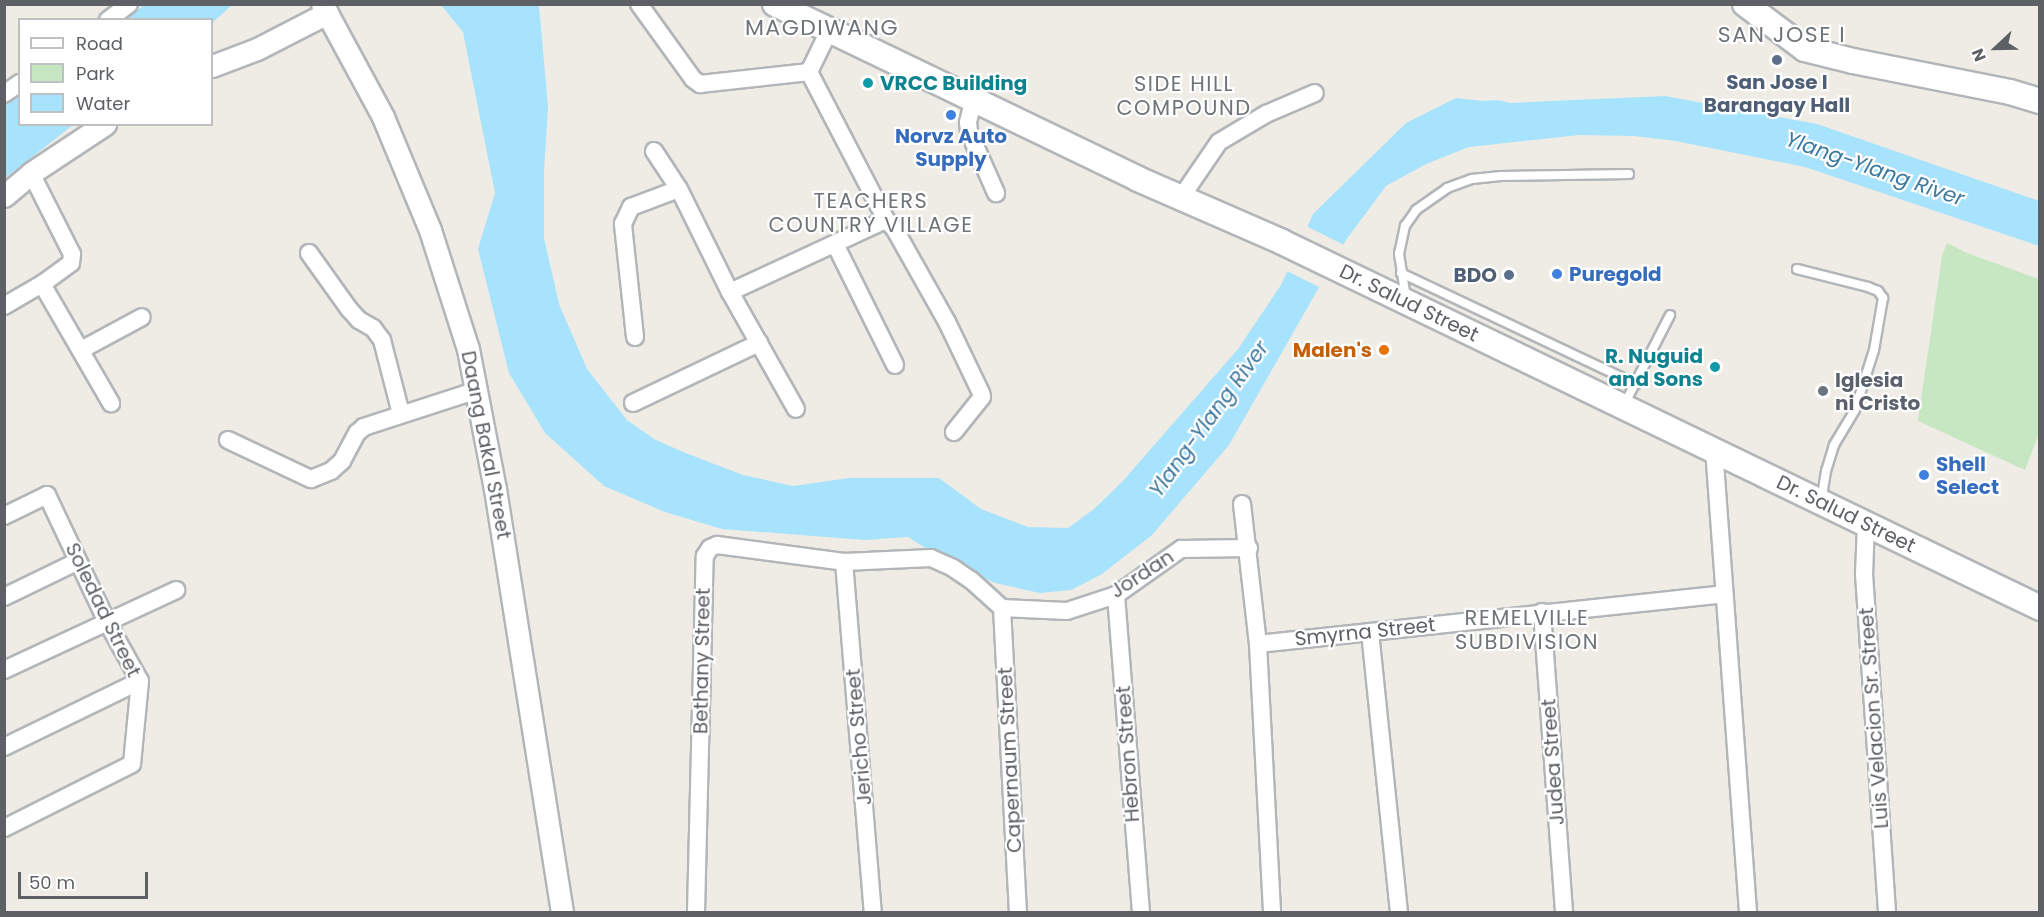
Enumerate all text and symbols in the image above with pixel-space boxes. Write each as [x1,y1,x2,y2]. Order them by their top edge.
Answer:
district label: MAGDIWANG [745,15,899,41]
legend [18,18,213,126]
north arrow [1966,18,2026,78]
district label: SAN JOSE I [1718,22,1846,48]
text: Road [76,31,123,56]
text: N [1966,45,1992,65]
marker: San Jose I Barangay Hall [1770,53,1784,67]
text: Park [76,61,115,86]
place label: San Jose I Barangay Hall [1704,70,1850,117]
place label: VRCC Building [880,71,1027,95]
district label: SIDE HILL COMPOUND [1116,71,1252,121]
marker: VRCC Building [861,76,875,90]
text: Water [76,91,130,116]
marker: Norvz Auto Supply [944,108,958,122]
place label: Norvz Auto Supply [895,124,1007,171]
water label: Ylang-Ylang River [1783,127,1967,211]
district label: TEACHERS COUNTRY VILLAGE [769,188,973,238]
street label: Dr. Salud Street [1336,259,1482,347]
place label: Puregold [1569,262,1662,286]
place label: BDO [1454,263,1497,287]
marker: Puregold [1550,267,1564,281]
marker: BDO [1502,268,1516,282]
water label: Ylang-Ylang River [1144,336,1274,502]
place label: Malen's [1293,338,1372,362]
marker: Malen's [1377,343,1391,357]
place label: R. Nuguid and Sons [1605,344,1703,391]
street label: Daang Bakal Street [456,349,516,541]
marker: R. Nuguid and Sons [1708,360,1722,374]
place label: Iglesia ni Cristo [1835,368,1920,415]
marker: Iglesia ni Cristo [1816,384,1830,398]
place label: Shell Select [1936,452,1999,499]
marker: Shell Select [1917,468,1931,482]
street label: Dr. Salud Street [1773,470,1919,558]
street label: Soledad Street [60,539,146,681]
street label: Jordan [1106,545,1178,603]
street label: Bethany Street [689,588,715,734]
district label: REMELVILLE SUBDIVISION [1455,605,1599,655]
street label: Luis Velacion Sr. Street [1854,607,1894,829]
street label: Smyrna Street [1293,613,1437,651]
street label: Capernaum Street [993,667,1027,853]
street label: Jericho Street [841,668,877,806]
street label: Hebron Street [1111,685,1145,823]
street label: Judea Street [1537,698,1569,826]
scale bar [21,860,152,898]
text: 50 m [29,870,75,895]

